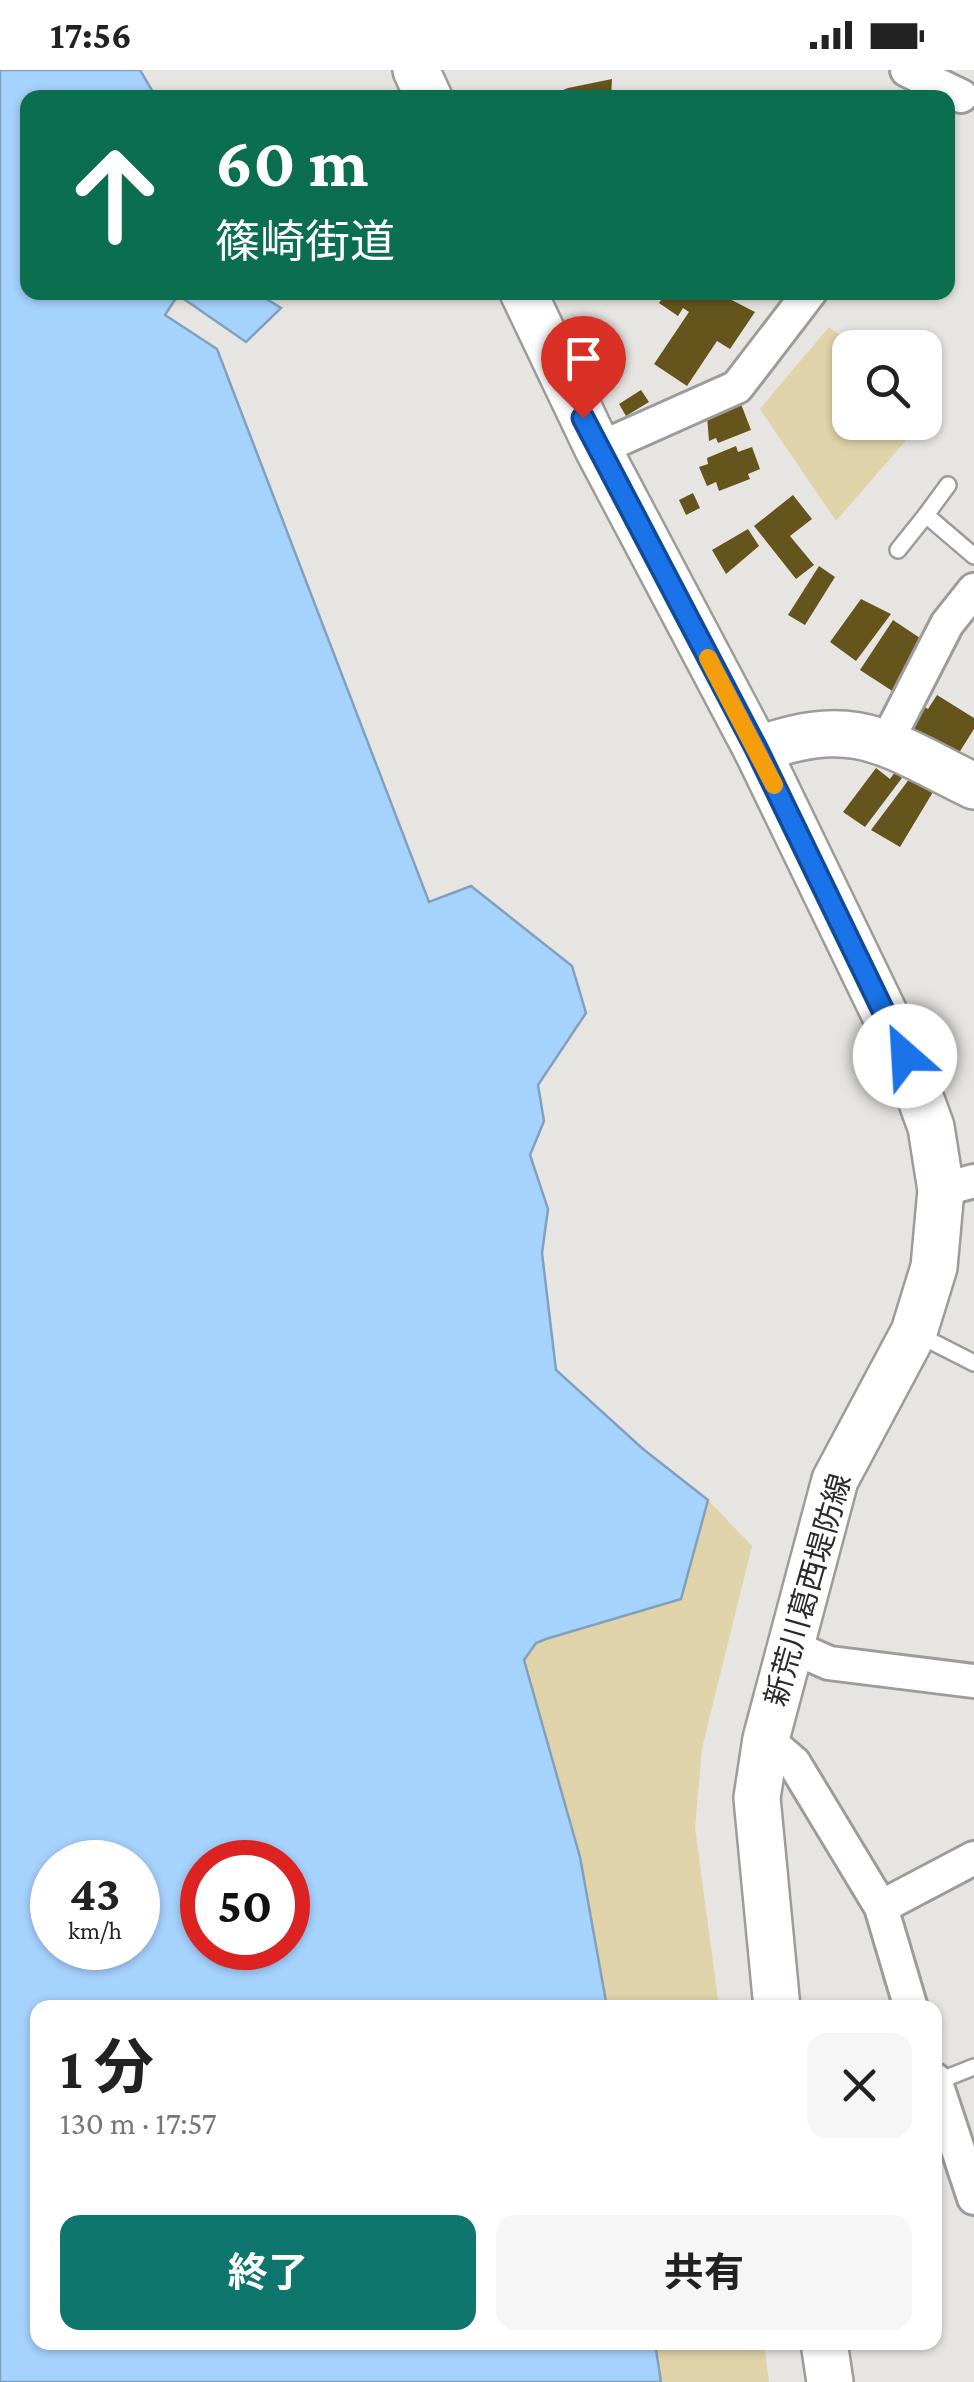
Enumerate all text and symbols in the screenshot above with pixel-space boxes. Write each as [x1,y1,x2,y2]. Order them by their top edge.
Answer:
text: 17:56 [50,14,132,56]
text: 60 m [215,123,368,201]
icon: ahead [50,130,180,260]
text: 篠崎街道 [215,217,395,267]
pin [541,316,626,419]
map controls [832,330,942,440]
button: search [832,330,942,440]
icon: arrive [556,331,611,386]
position arrow [853,1004,957,1108]
street label: 新荒川葛西堤防線 [759,1470,856,1710]
speed limit sign: 50 [180,1840,310,1970]
text: 43 [70,1865,120,1921]
text: km/h [68,1917,122,1944]
button: close [807,2033,912,2138]
text: 1 分 [60,2034,154,2101]
text: 130 m · 17:57 [60,2105,216,2141]
button: 終了 [60,2215,476,2330]
button: 共有 [496,2215,912,2330]

